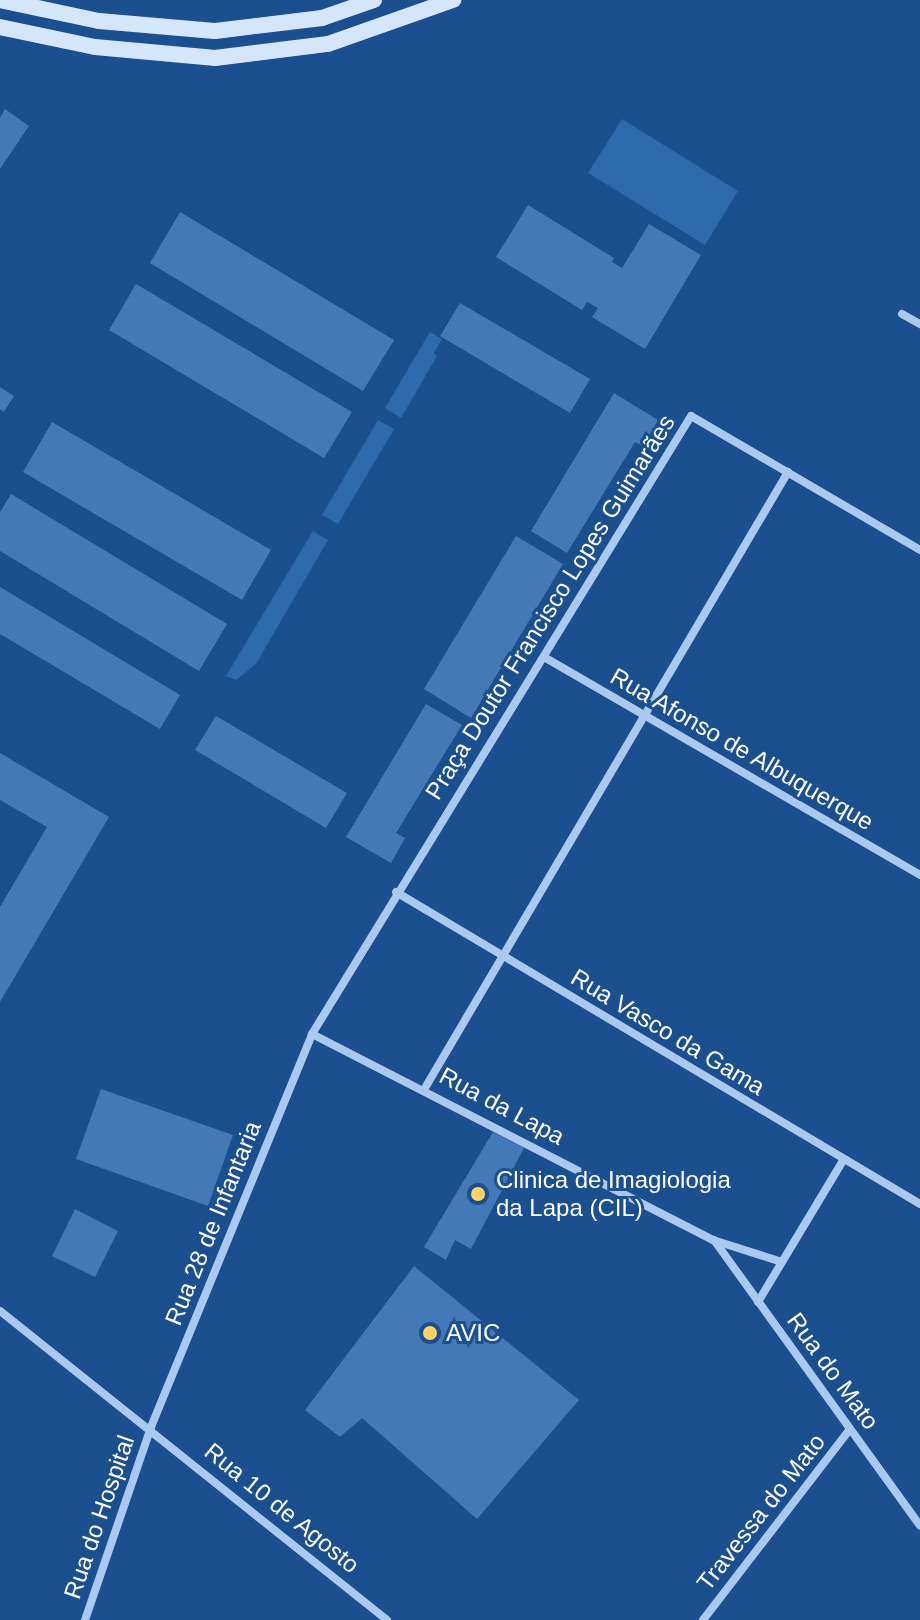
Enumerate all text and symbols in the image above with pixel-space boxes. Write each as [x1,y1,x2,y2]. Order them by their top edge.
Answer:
street label: Praça Doutor Francisco Lopes Guimarães [419,409,681,805]
street label: Rua Afonso de Albuquerque [604,661,880,837]
street label: Rua Vasco da Gama [566,963,770,1101]
street label: Rua da Lapa [435,1061,569,1151]
street label: Rua 28 de Infantaria [159,1117,267,1329]
place label: Clinica de Imagiologia da Lapa (CIL) [496,1166,731,1222]
marker: Clinica de Imagiologia da Lapa (CIL) [467,1183,489,1205]
street label: Rua do Mato [781,1307,885,1435]
place label: AVIC [446,1319,500,1347]
marker: AVIC [421,1324,439,1342]
street label: Travessa do Mato [691,1428,831,1596]
street label: Rua do Hospital [58,1432,140,1602]
street label: Rua 10 de Agosto [198,1436,366,1580]

